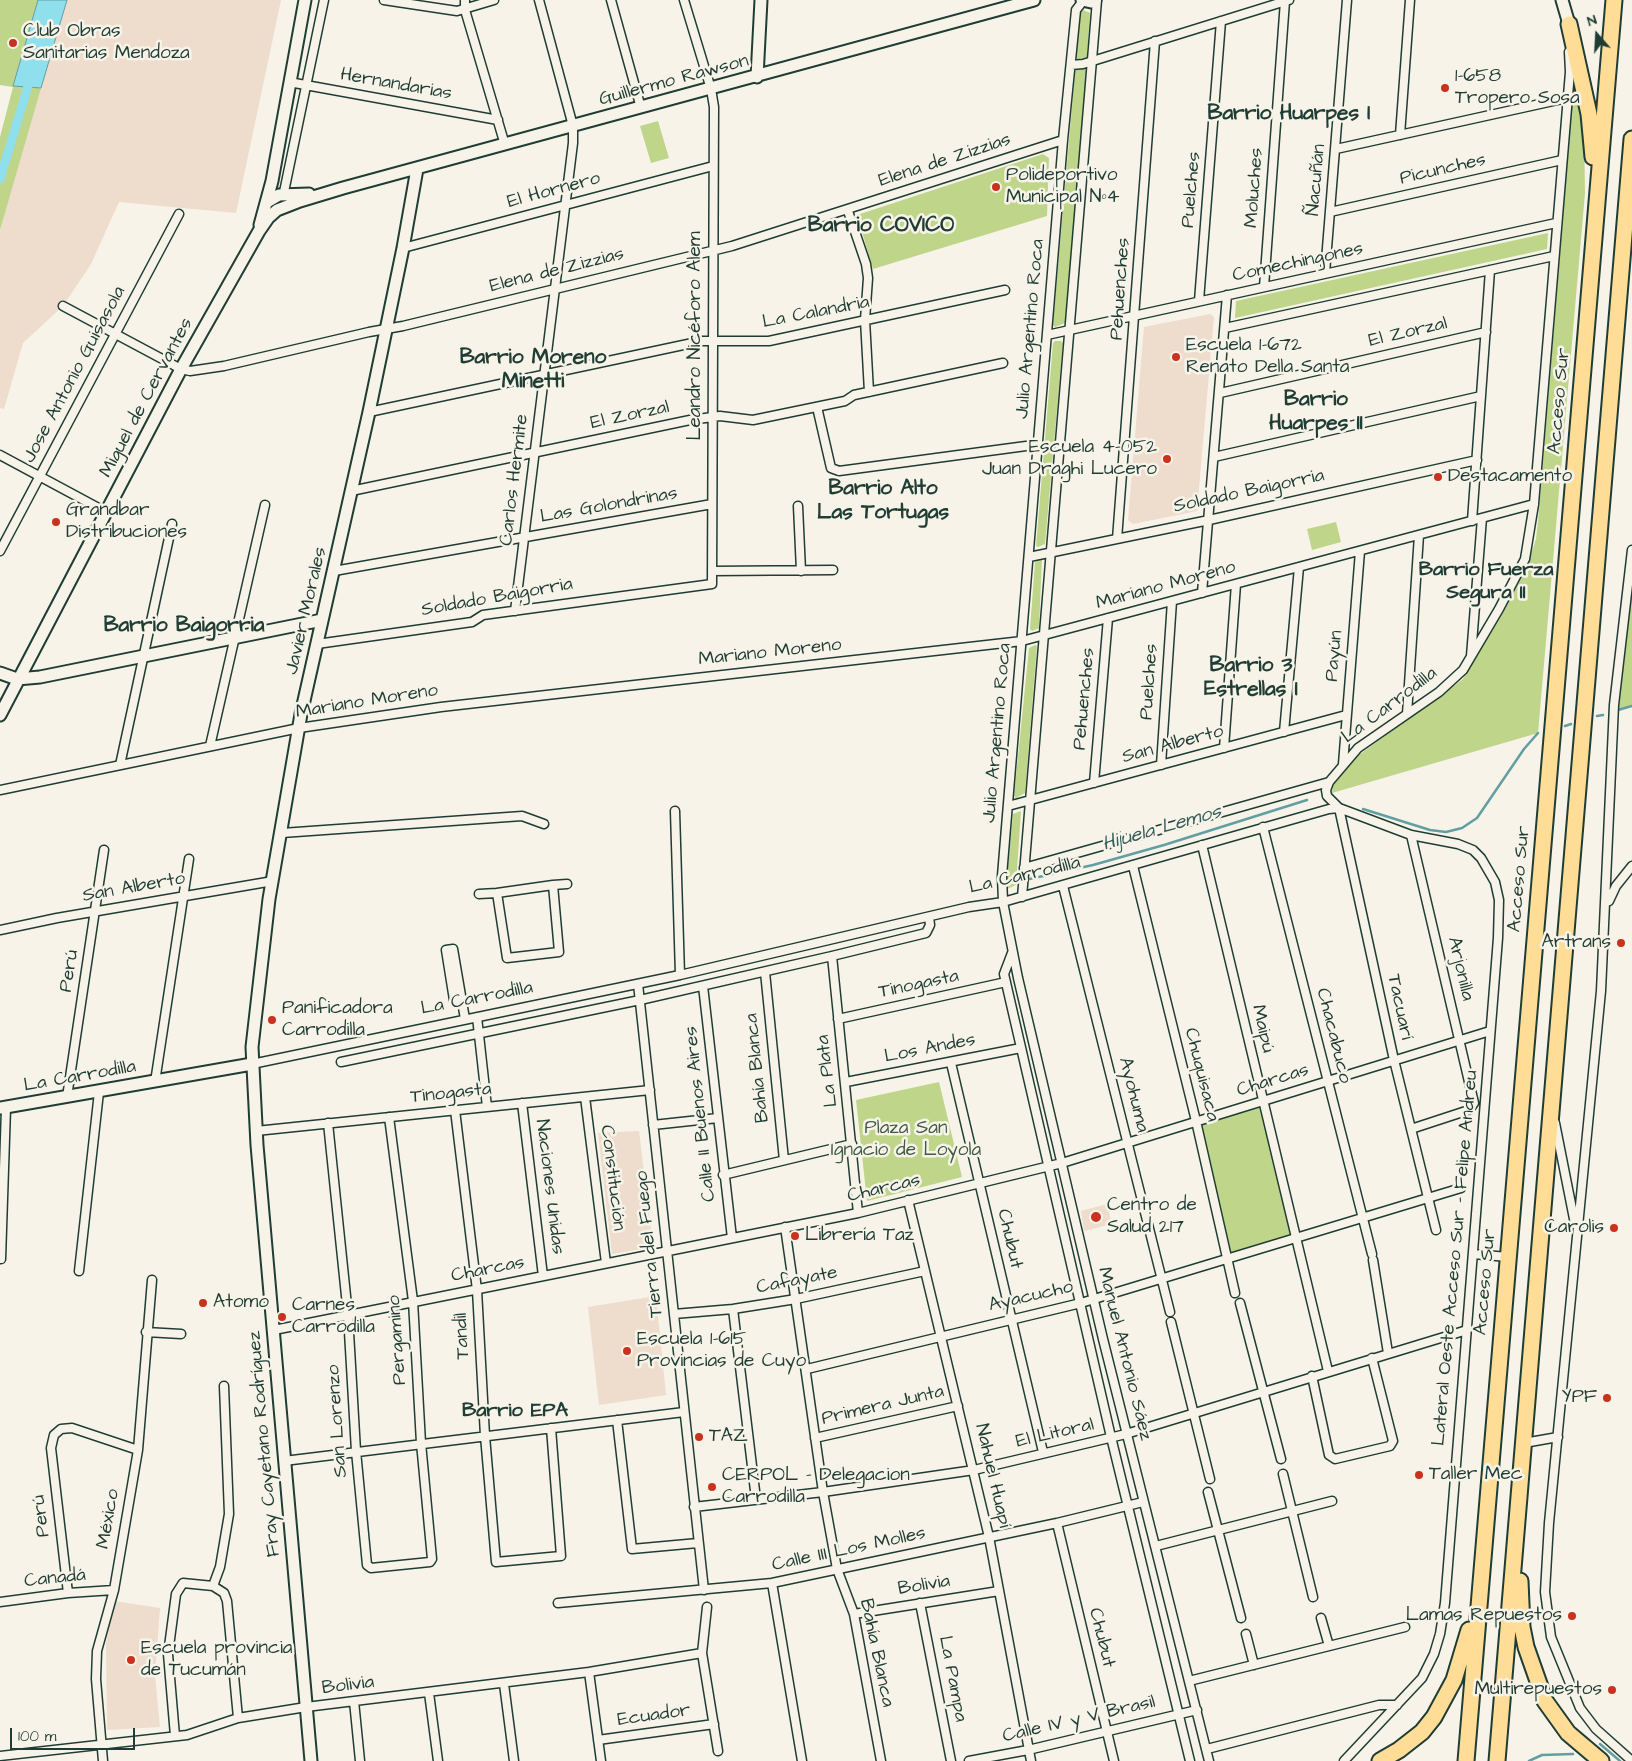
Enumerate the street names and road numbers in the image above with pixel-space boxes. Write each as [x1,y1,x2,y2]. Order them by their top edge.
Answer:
street label: Guillermo Rawson [597,50,751,112]
street label: Hernandarias [338,64,454,106]
street label: Elena de Zizzias [876,129,1014,193]
street label: Ñacuñán [1303,143,1331,217]
street label: Moluches [1241,147,1269,229]
street label: Picunches [1398,149,1488,191]
street label: Puelches [1177,151,1207,229]
street label: El Hornero [505,168,603,214]
street label: Leandro Nicéforo Alem [685,231,707,441]
street label: Pehuenches [1106,237,1136,341]
street label: Julio Argentino Roca [1012,238,1050,420]
street label: Comechingones [1231,238,1365,288]
street label: Elena de Zizzias [487,243,627,299]
street label: Jose Antonio Guisasola [19,283,131,467]
street label: La Calandria [761,291,871,335]
street label: El Zorzal [1366,313,1450,353]
street label: Miguel de Cervantes [95,314,199,482]
street label: Acceso Sur [1544,347,1576,455]
street label: El Zorzal [589,397,671,435]
street label: Carlos Hermite [496,413,534,547]
street label: Soldado Baigorria [1172,465,1326,519]
street label: Las Golondrinas [539,483,679,529]
street label: Javier Morales [281,545,333,677]
street label: Mariano Moreno [1094,556,1238,616]
street label: Soldado Baigorria [419,573,575,623]
street label: Payún [1321,629,1349,683]
street label: Mariano Moreno [697,634,843,672]
street label: Julio Argentino Roca [979,642,1017,824]
street label: Puelches [1136,643,1164,721]
street label: Pehuenches [1069,647,1101,751]
street label: La Carrodilla [1338,663,1442,749]
street label: Mariano Moreno [294,680,440,724]
street label: San Alberto [1120,721,1226,769]
street label: Acceso Sur [1504,825,1536,933]
street label: La Carrodilla [967,852,1083,900]
street label: San Alberto [81,868,187,908]
street label: Arjonilla [1442,935,1478,1003]
street label: Perú [55,948,85,994]
street label: Tinogasta [877,965,961,1005]
street label: Tacuarí [1381,972,1417,1042]
street label: La Carrodilla [419,977,535,1021]
street label: Chacabuco [1310,986,1356,1086]
street label: Maipú [1245,1003,1279,1055]
street label: Bahía Blanca [741,1012,775,1124]
street label: Calle II Buenos Aires [680,1025,722,1203]
street label: Chuquisaca [1178,1026,1224,1124]
street label: Los Andes [883,1029,977,1069]
street label: La Plata [812,1034,844,1108]
street label: Ayohuma [1113,1055,1153,1135]
street label: La Carrodilla [22,1056,138,1098]
street label: Charcas [1234,1059,1312,1103]
street label: Lateral Oeste Acceso Sur - Felipe Andreu [1428,1069,1484,1447]
street label: Tinogasta [409,1078,493,1110]
street label: Naciones Unidas [529,1118,569,1256]
street label: Constitución [594,1124,630,1232]
street label: Tierra del Fuego [631,1170,669,1318]
street label: Charcas [845,1170,923,1208]
street label: Chubut [991,1207,1027,1271]
street label: Acceso Sur [1470,1228,1502,1336]
street label: Charcas [449,1252,527,1288]
street label: Cafayate [755,1262,839,1300]
street label: Manuel Antonio Sáez [1091,1265,1157,1443]
street label: Ayacucho [987,1276,1075,1318]
street label: Pergamino [383,1294,413,1386]
street label: Tandil [450,1312,476,1360]
street label: Fray Cayetano Rodríguez [244,1330,286,1558]
street label: San Lorenzo [323,1364,353,1478]
street label: Primera Junta [820,1381,946,1431]
street label: El Litoral [1014,1414,1096,1454]
street label: Nahuel Huapí [969,1422,1015,1530]
street label: México [93,1487,125,1551]
street label: Perú [28,1494,56,1538]
street label: Calle III Los Molles [770,1523,928,1577]
street label: Canadá [23,1564,87,1594]
street label: Bolivia [896,1571,952,1601]
street label: Bahía Blanca [853,1597,899,1709]
street label: Chubut [1083,1606,1119,1670]
street label: La Pampa [932,1634,972,1724]
street label: Bolivia [321,1671,375,1701]
street label: Calle IV y V Brasil [1000,1691,1158,1749]
street label: Ecuador [616,1700,692,1732]

